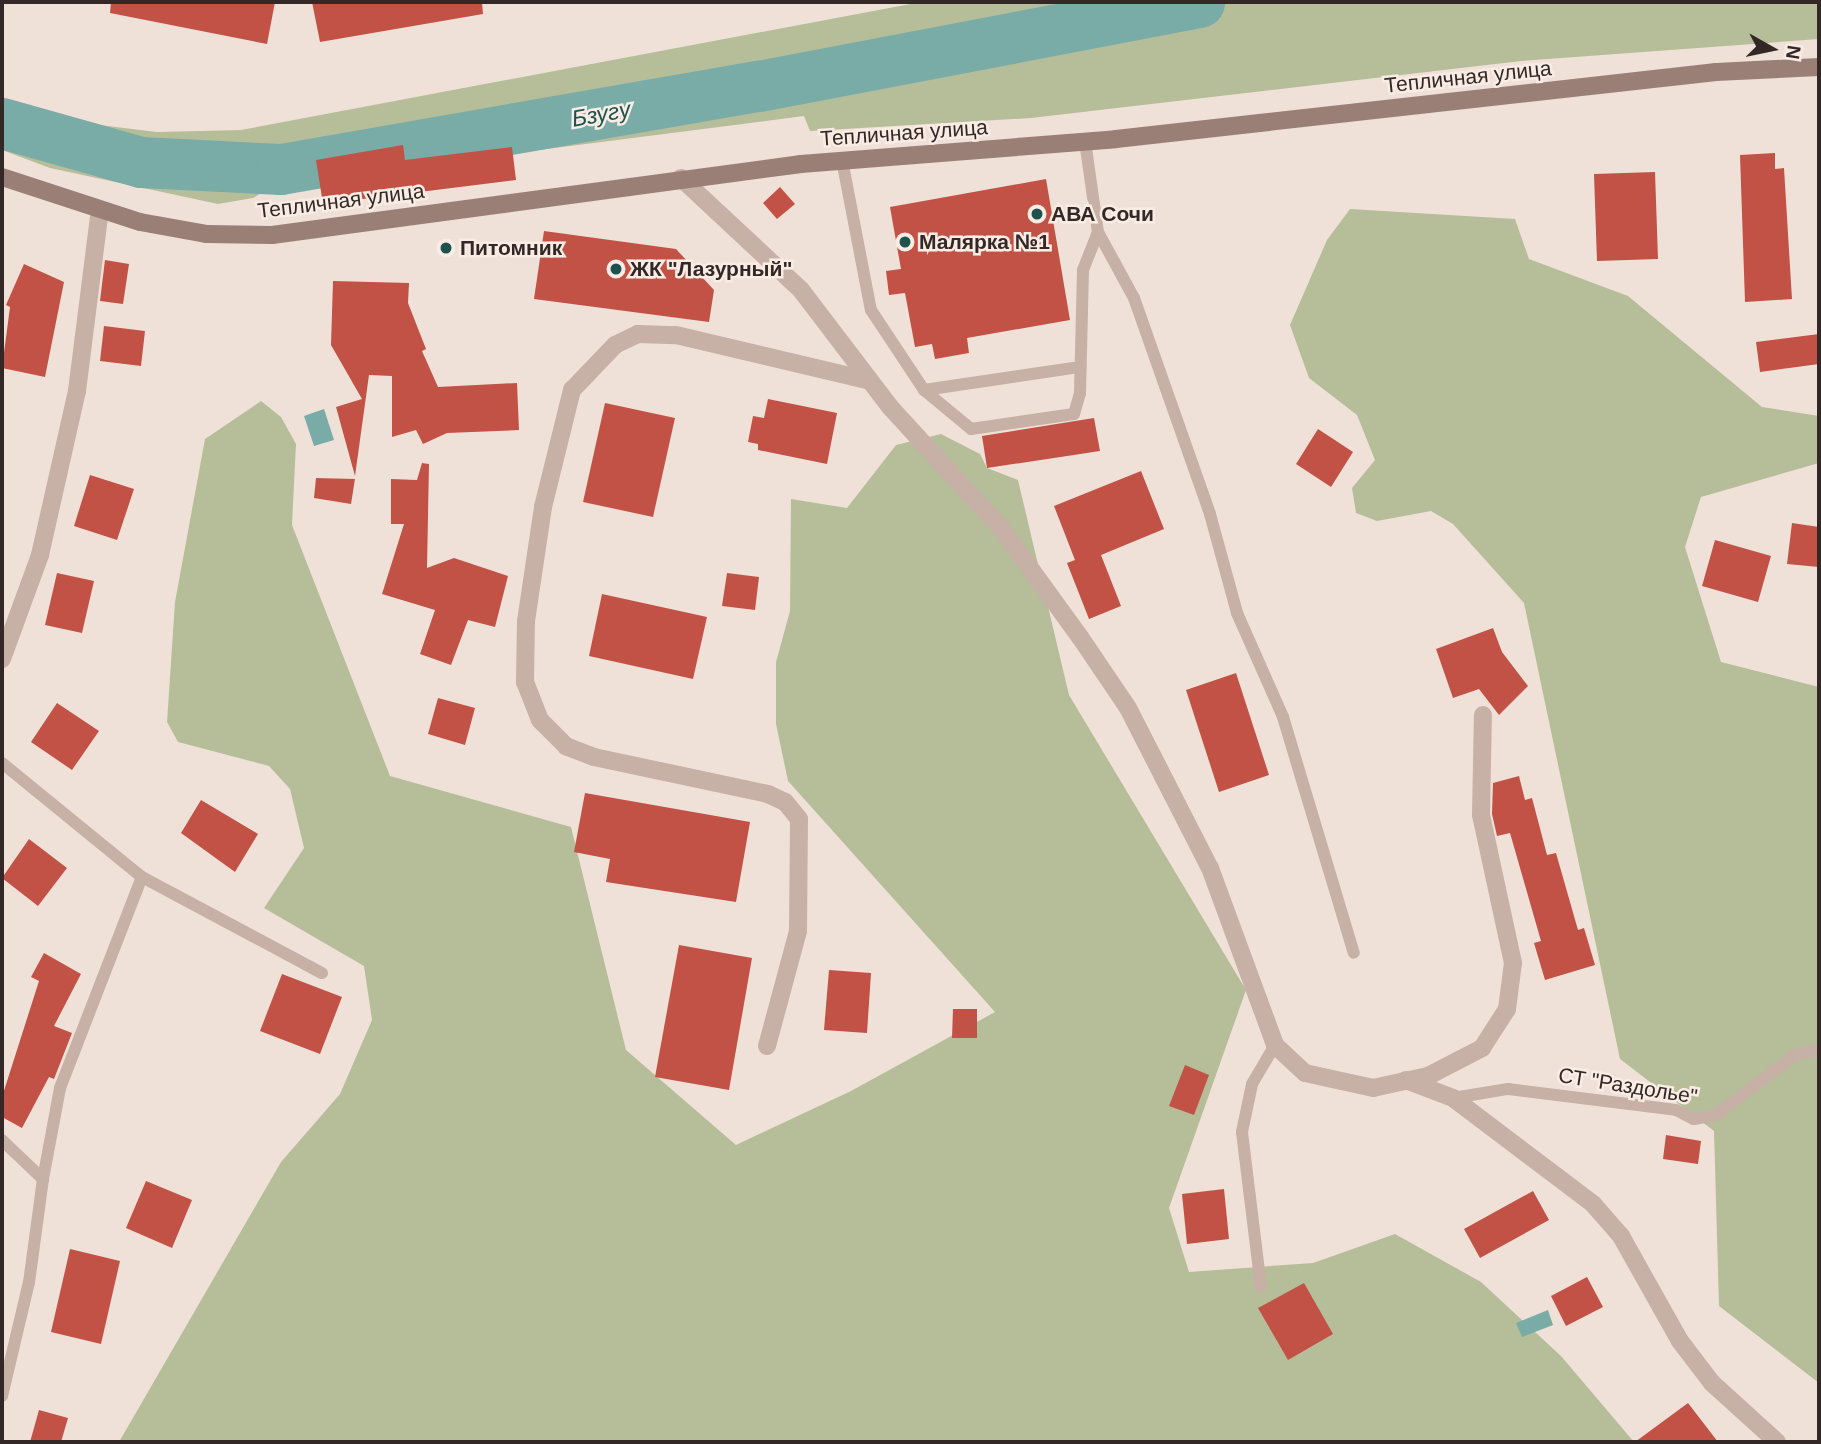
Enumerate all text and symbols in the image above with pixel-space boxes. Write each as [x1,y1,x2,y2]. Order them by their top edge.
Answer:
north arrow [1737,14,1807,84]
text: N [1782,44,1805,61]
street label: Тепличная улица [1383,56,1553,98]
water label: Бзугу [569,95,633,133]
street label: Тепличная улица [819,115,989,151]
street label: Тепличная улица [256,178,426,224]
place label: АВА Сочи [1051,201,1154,227]
marker: АВА Сочи [1029,206,1045,222]
place label: Малярка №1 [919,229,1050,255]
marker: Малярка №1 [897,234,913,250]
place label: Питомник [460,235,562,261]
marker: Питомник [438,240,454,256]
place label: ЖК "Лазурный" [630,256,792,282]
marker: ЖК "Лазурный" [608,261,624,277]
street label: СТ "Раздолье" [1557,1063,1699,1109]

